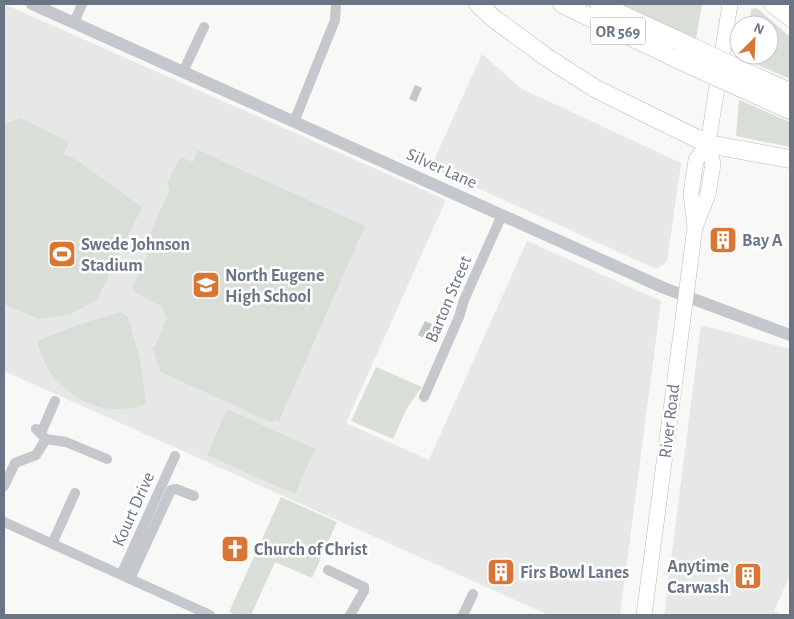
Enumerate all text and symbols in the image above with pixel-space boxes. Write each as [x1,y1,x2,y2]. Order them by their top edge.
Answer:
north arrow [729,15,779,65]
road number: OR 569 [590,18,646,44]
text: N [752,21,766,37]
street label: Silver Lane [404,145,479,192]
building icon: Bay A [708,225,738,255]
place label: Bay A [742,232,783,250]
place label: Swede Johnson Stadium [81,236,190,275]
sports icon: Swede Johnson Stadium [47,239,77,269]
street label: Barton Street [423,253,475,345]
place label: North Eugene High School [225,267,324,306]
school or university icon: North Eugene High School [191,270,221,300]
street label: River Road [657,383,683,459]
street label: Kourt Drive [110,470,158,549]
church icon: Church of Christ [220,534,250,564]
place label: Church of Christ [254,541,368,559]
building icon: Firs Bowl Lanes [486,557,516,587]
place label: Anytime Carwash [667,558,729,597]
building icon: Anytime Carwash [733,561,763,591]
place label: Firs Bowl Lanes [520,564,629,582]

